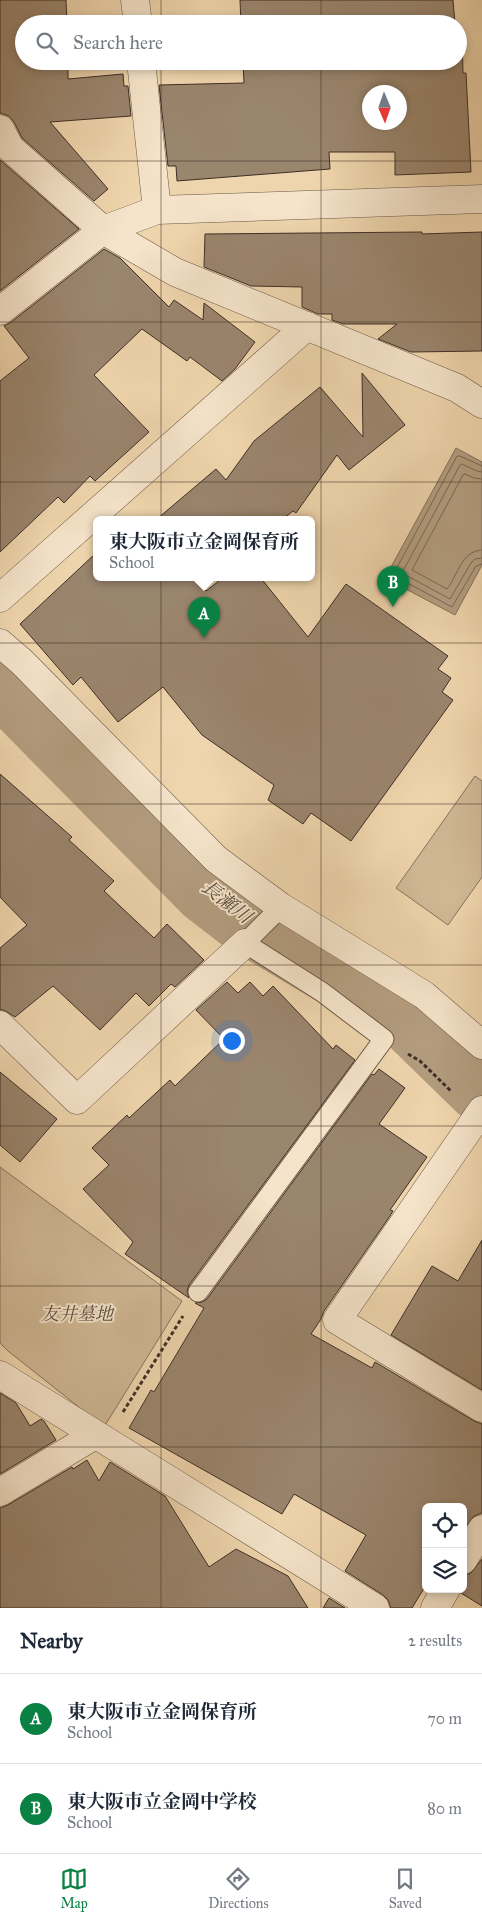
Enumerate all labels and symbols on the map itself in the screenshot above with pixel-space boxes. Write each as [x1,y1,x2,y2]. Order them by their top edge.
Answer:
north arrow [362,85,407,130]
pin: B [377,566,409,607]
pin: A [188,597,220,638]
water label: 長瀬川 [197,875,258,929]
your location [219,1028,245,1054]
park label: 友井墓地 [41,1303,115,1325]

